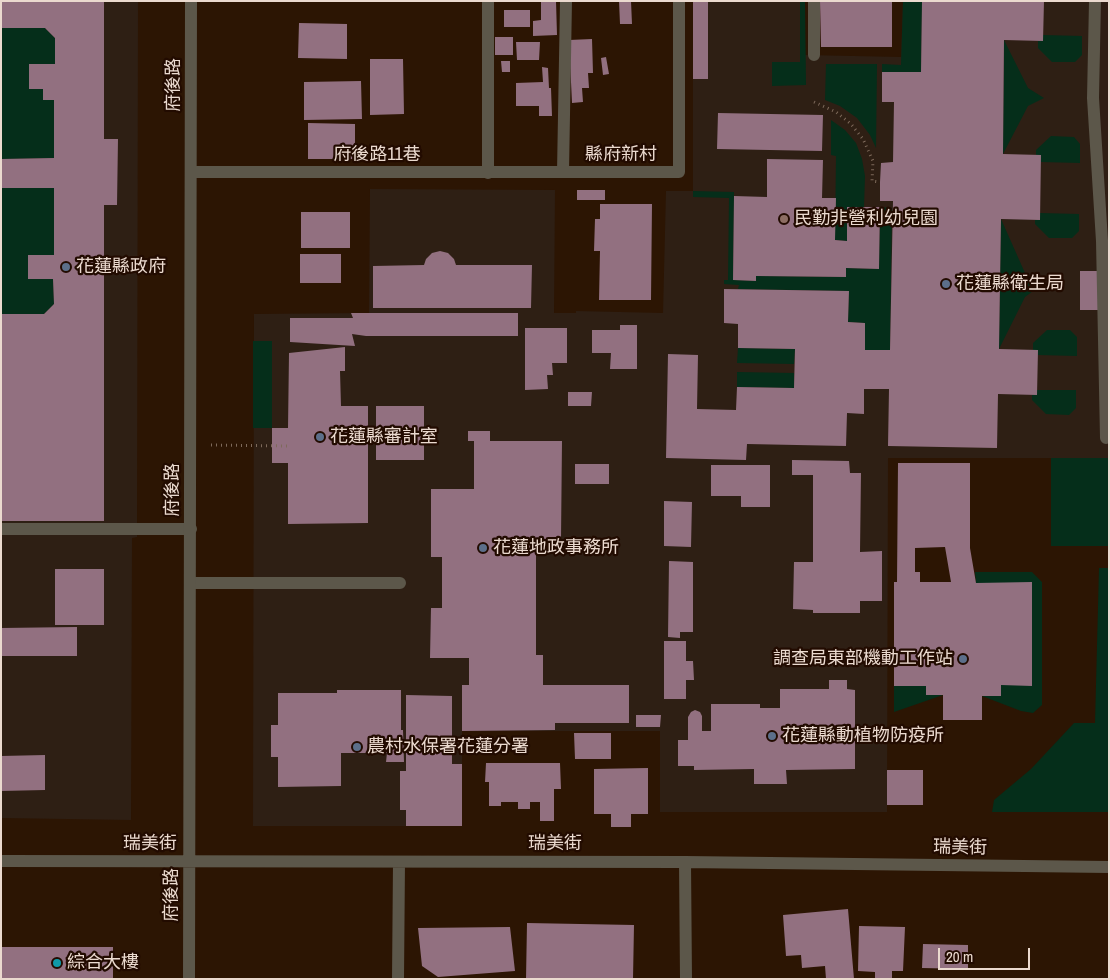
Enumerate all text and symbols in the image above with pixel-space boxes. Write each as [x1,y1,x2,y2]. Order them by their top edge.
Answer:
street label: 府後路 [163,58,185,112]
street label: 府後路11巷 [333,144,421,166]
street label: 縣府新村 [585,144,657,166]
place label: 民勤非營利幼兒園 [794,208,938,230]
marker: 民勤非營利幼兒園 [778,213,790,225]
place label: 花蓮縣政府 [76,256,166,278]
marker: 花蓮縣政府 [60,261,72,273]
place label: 花蓮縣衛生局 [956,273,1064,295]
marker: 花蓮縣衛生局 [940,278,952,290]
place label: 花蓮縣審計室 [330,426,438,448]
marker: 花蓮縣審計室 [314,431,326,443]
street label: 府後路 [162,463,184,517]
place label: 花蓮地政事務所 [493,537,619,559]
marker: 花蓮地政事務所 [477,542,489,554]
place label: 調查局東部機動工作站 [773,648,953,670]
marker: 調查局東部機動工作站 [957,653,969,665]
place label: 花蓮縣動植物防疫所 [782,725,944,747]
marker: 花蓮縣動植物防疫所 [766,730,778,742]
place label: 農村水保署花蓮分署 [367,736,529,758]
marker: 農村水保署花蓮分署 [351,741,363,753]
street label: 瑞美街 [123,833,177,855]
street label: 瑞美街 [528,833,582,855]
street label: 瑞美街 [933,837,987,859]
street label: 府後路 [161,868,183,922]
scale bar [940,938,1032,970]
text: 20 m [946,946,973,967]
place label: 綜合大樓 [67,952,139,974]
marker: 綜合大樓 [51,957,63,969]

